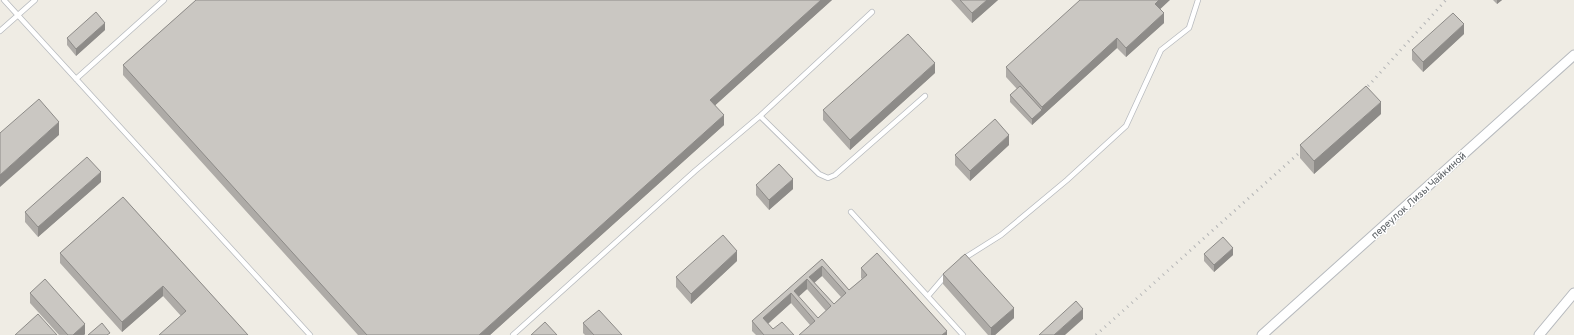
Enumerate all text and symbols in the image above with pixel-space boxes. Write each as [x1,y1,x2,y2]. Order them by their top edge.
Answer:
street label: переулок Лизы Чайкиной [1369,150,1469,242]

